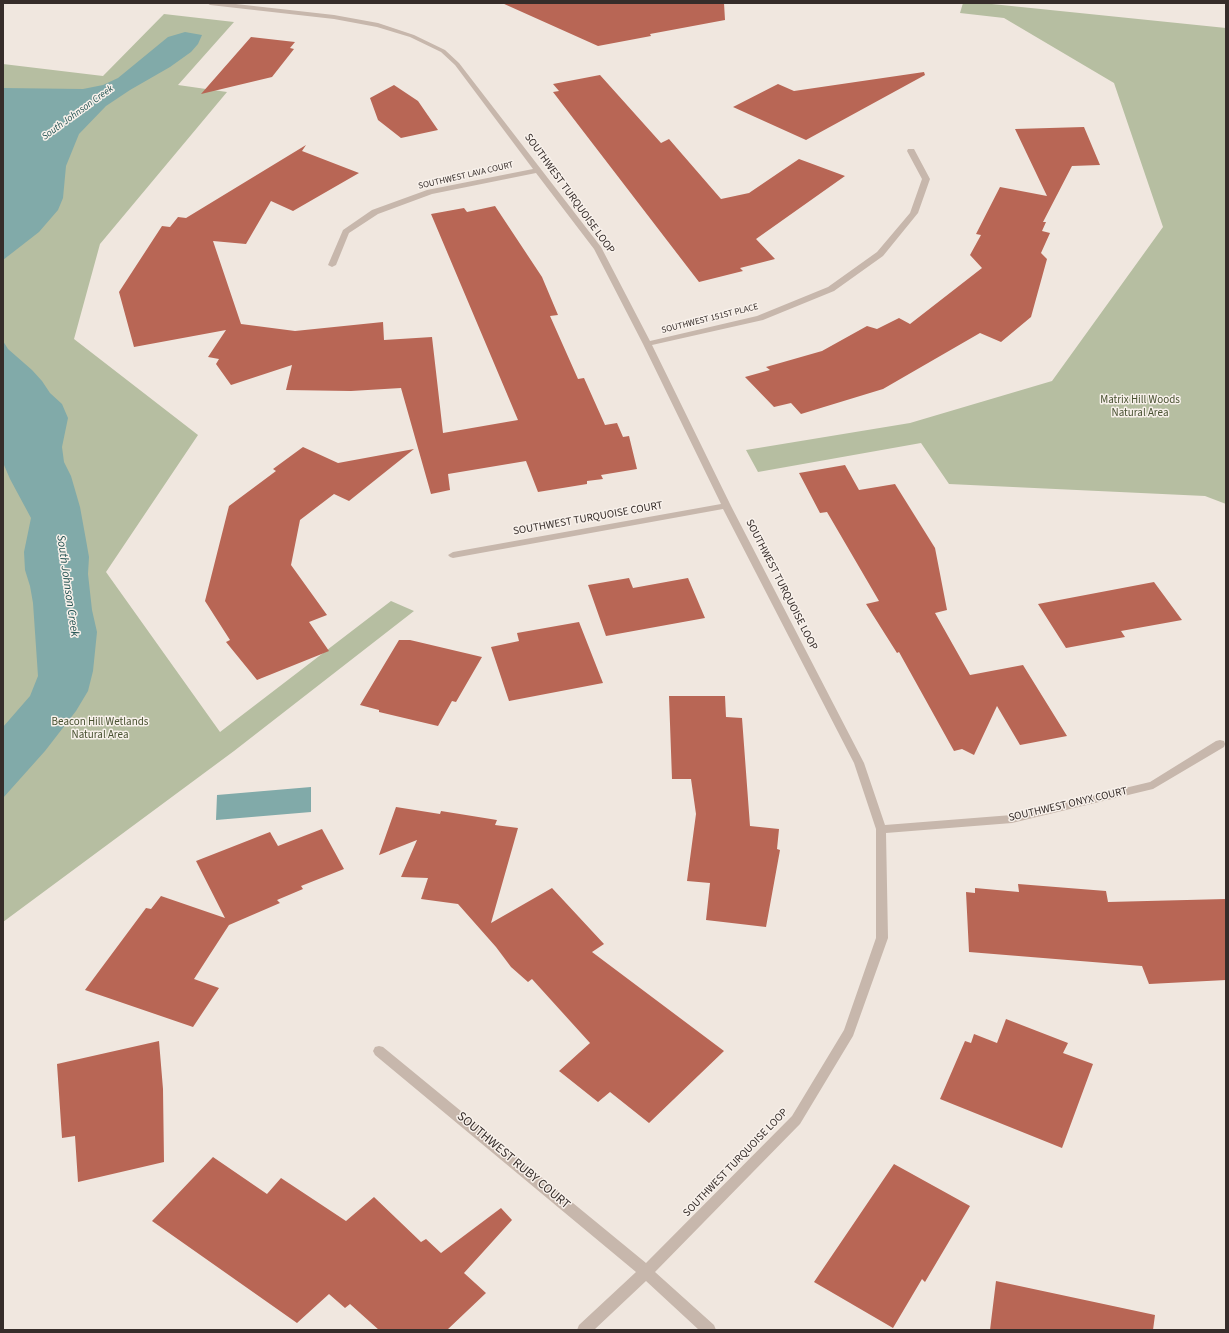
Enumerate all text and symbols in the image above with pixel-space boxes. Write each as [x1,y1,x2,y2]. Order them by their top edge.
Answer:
water label: South Johnson Creek [40,83,116,143]
street label: SOUTHWEST TURQUOISE LOOP [521,131,617,257]
street label: SOUTHWEST LAVA COURT [417,160,515,192]
street label: SOUTHWEST 151ST PLACE [661,302,759,336]
park label: Matrix Hill Woods Natural Area [1100,394,1180,420]
street label: SOUTHWEST TURQUOISE COURT [512,499,664,539]
street label: SOUTHWEST TURQUOISE LOOP [742,517,820,653]
water label: South Johnson Creek [53,534,81,638]
park label: Beacon Hill Wetlands Natural Area [52,716,148,742]
street label: SOUTHWEST ONYX COURT [1007,785,1129,825]
street label: SOUTHWEST TURQUOISE LOOP [681,1106,791,1220]
street label: SOUTHWEST RUBY COURT [453,1109,573,1213]

